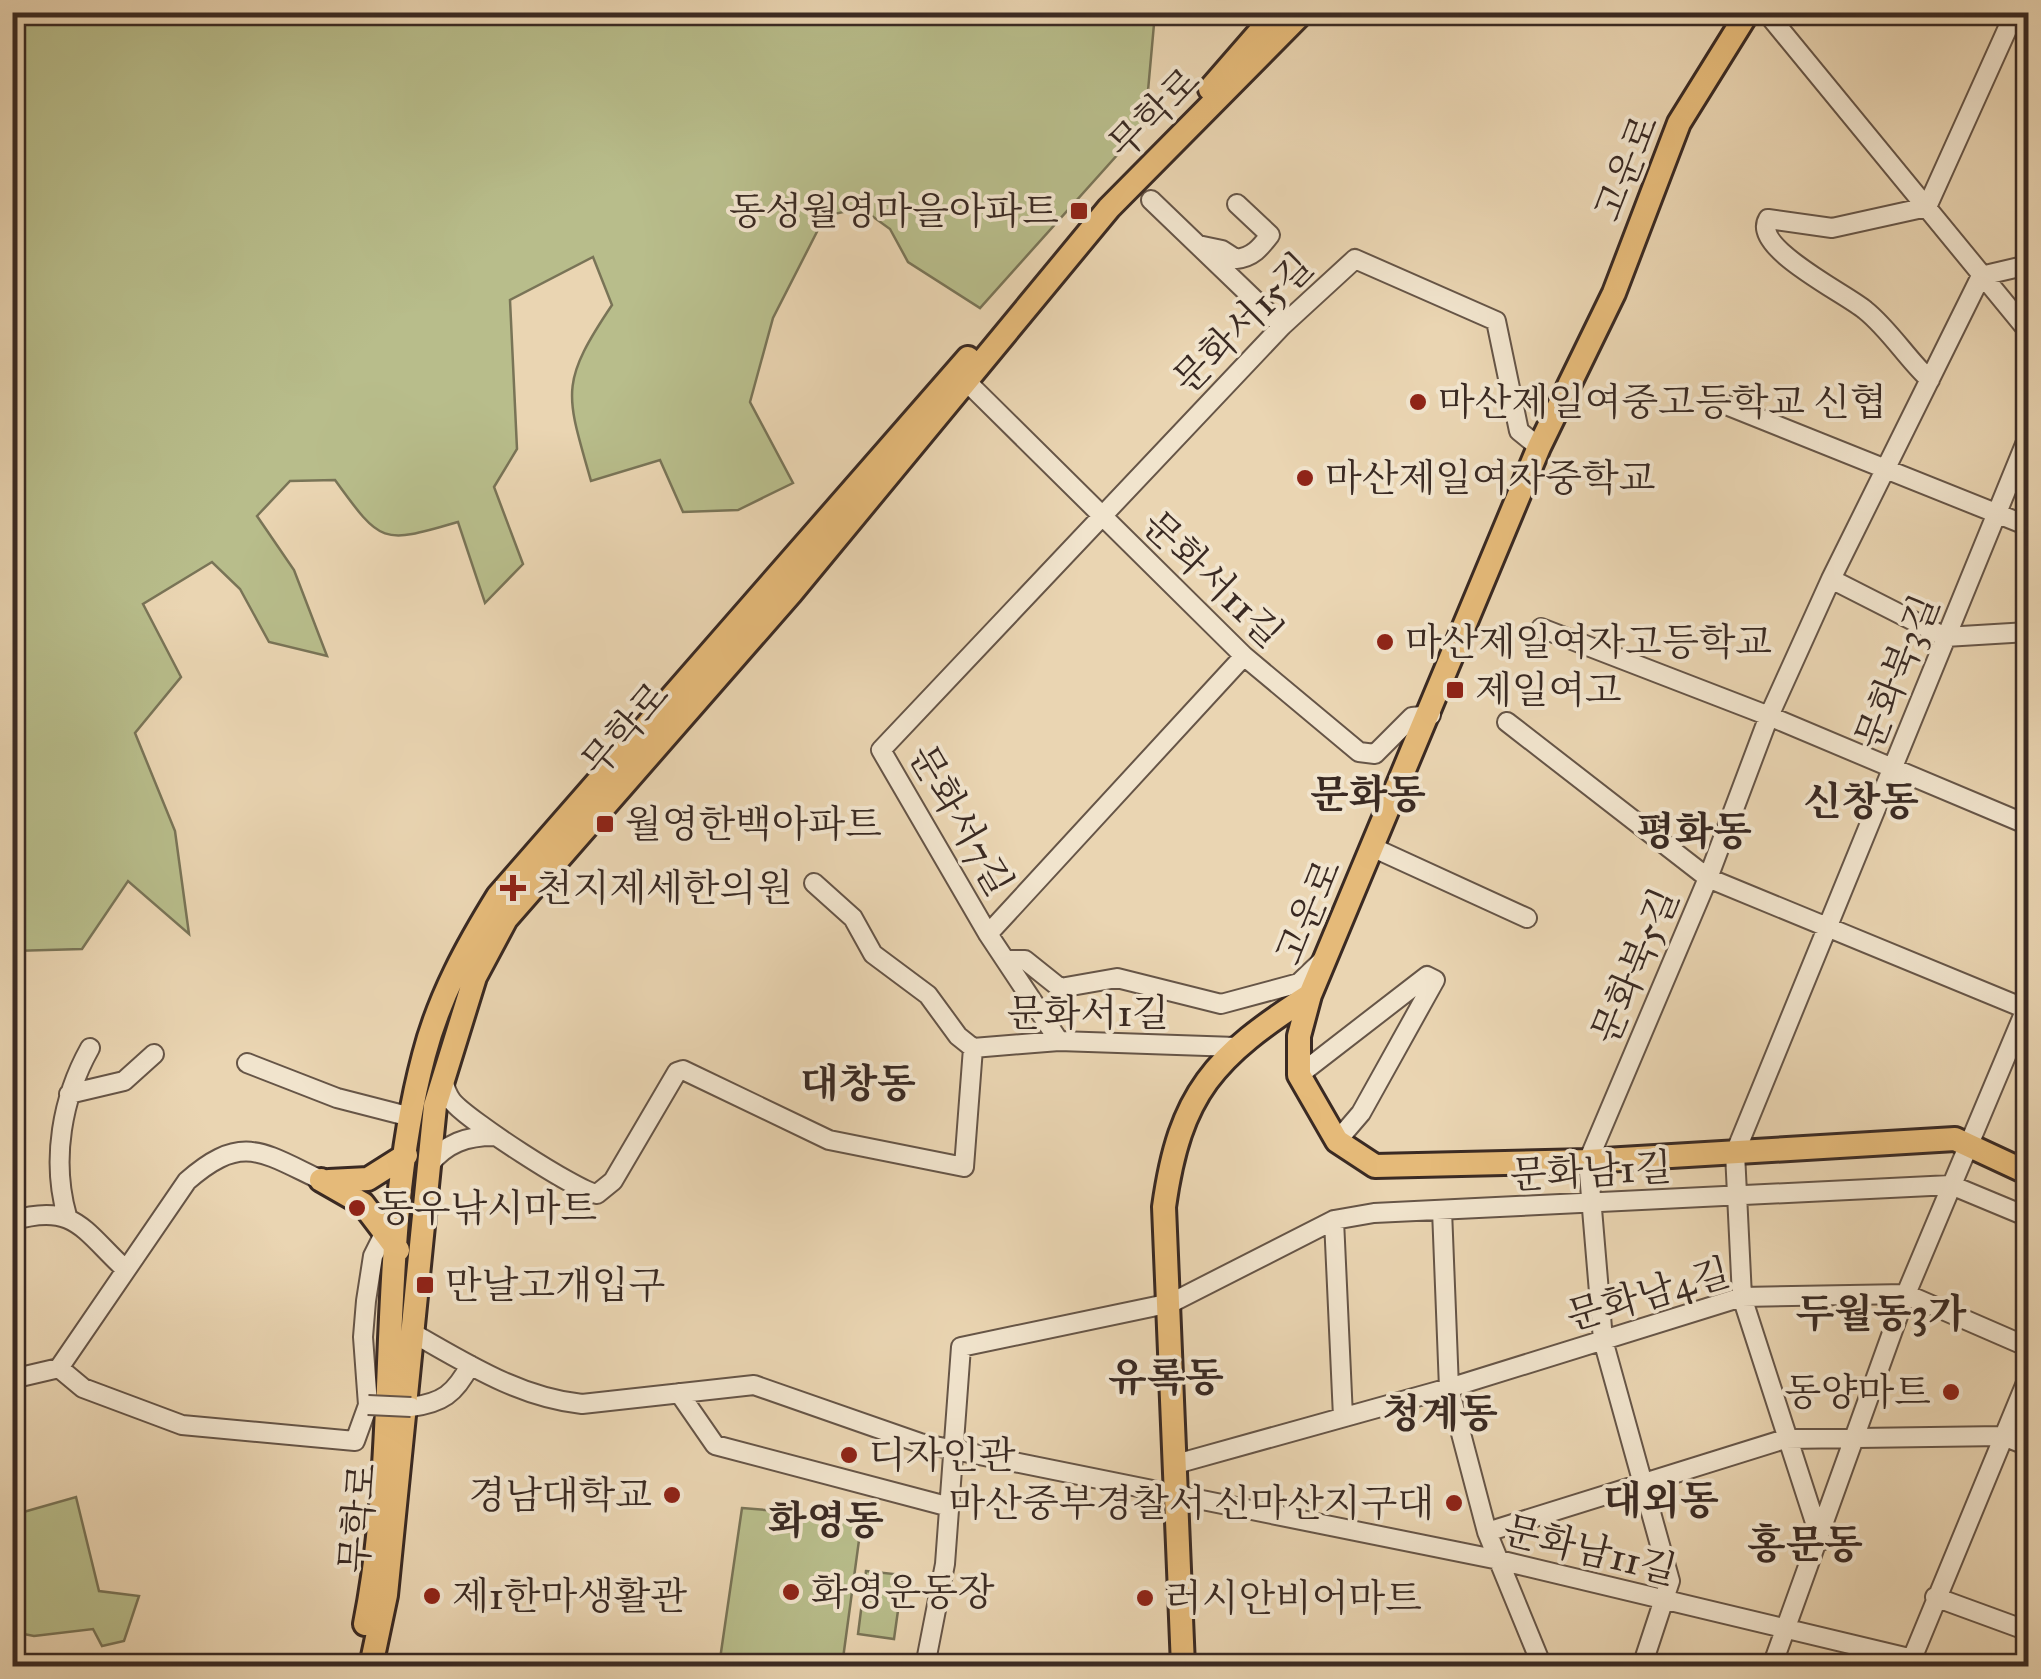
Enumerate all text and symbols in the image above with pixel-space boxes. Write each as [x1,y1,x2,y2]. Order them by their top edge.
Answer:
street label: 무학로 [1099,58,1209,168]
street label: 고운로 [1584,108,1668,228]
place label: 동성월영마을아파트 [729,188,1059,234]
marker: 동성월영마을아파트 [1068,200,1090,222]
street label: 문화서15길 [1163,243,1323,403]
place label: 마산제일여중고등학교 신협 [1438,379,1887,425]
marker: 마산제일여중고등학교 신협 [1407,391,1429,413]
place label: 마산제일여자중학교 [1325,455,1655,501]
marker: 마산제일여자중학교 [1294,467,1316,489]
street label: 문화서11길 [1133,501,1293,657]
street label: 문화북3길 [1845,588,1949,756]
place label: 마산제일여자고등학교 [1405,619,1772,665]
marker: 마산제일여자고등학교 [1374,631,1396,653]
place label: 제일여고 [1475,667,1622,713]
street label: 무학로 [572,672,678,786]
marker: 제일여고 [1444,679,1466,701]
street label: 문화서7길 [899,736,1023,904]
district label: 문화동 [1310,770,1426,819]
district label: 신창동 [1803,777,1919,826]
place label: 월영한백아파트 [625,801,882,847]
district label: 평화동 [1636,807,1752,856]
marker: 월영한백아파트 [594,813,616,835]
street label: 고운로 [1265,852,1351,972]
place label: 천지제세한의원 [536,865,793,911]
marker: 천지제세한의원 [500,875,526,901]
street label: 문화북5길 [1582,881,1688,1051]
street label: 문화서1길 [1007,990,1169,1036]
district label: 대창동 [800,1059,916,1108]
street label: 문화남1길 [1509,1144,1673,1198]
place label: 동우낚시마트 [377,1185,597,1231]
marker: 동우낚시마트 [346,1197,368,1219]
street label: 문화남4길 [1561,1249,1735,1339]
place label: 만날고개입구 [445,1262,665,1308]
marker: 만날고개입구 [414,1274,436,1296]
district label: 두월동3가 [1796,1289,1967,1338]
district label: 유록동 [1108,1353,1224,1402]
place label: 동양마트 [1784,1369,1931,1415]
marker: 동양마트 [1940,1381,1962,1403]
district label: 청계동 [1382,1389,1498,1438]
place label: 디자인관 [869,1432,1016,1478]
marker: 디자인관 [838,1444,860,1466]
street label: 무학로 [330,1461,386,1575]
place label: 경남대학교 [468,1472,652,1518]
district label: 대외동 [1603,1476,1719,1525]
place label: 마산중부경찰서 신마산지구대 [949,1480,1434,1526]
marker: 경남대학교 [661,1484,683,1506]
marker: 마산중부경찰서 신마산지구대 [1443,1492,1465,1514]
district label: 화영동 [768,1496,884,1545]
street label: 문화남11길 [1499,1506,1681,1594]
district label: 홍문동 [1747,1520,1863,1569]
place label: 화영운동장 [811,1569,995,1615]
place label: 제1한마생활관 [452,1573,688,1619]
place label: 러시안비어마트 [1165,1575,1422,1621]
marker: 화영운동장 [780,1581,802,1603]
marker: 제1한마생활관 [421,1585,443,1607]
marker: 러시안비어마트 [1134,1587,1156,1609]

